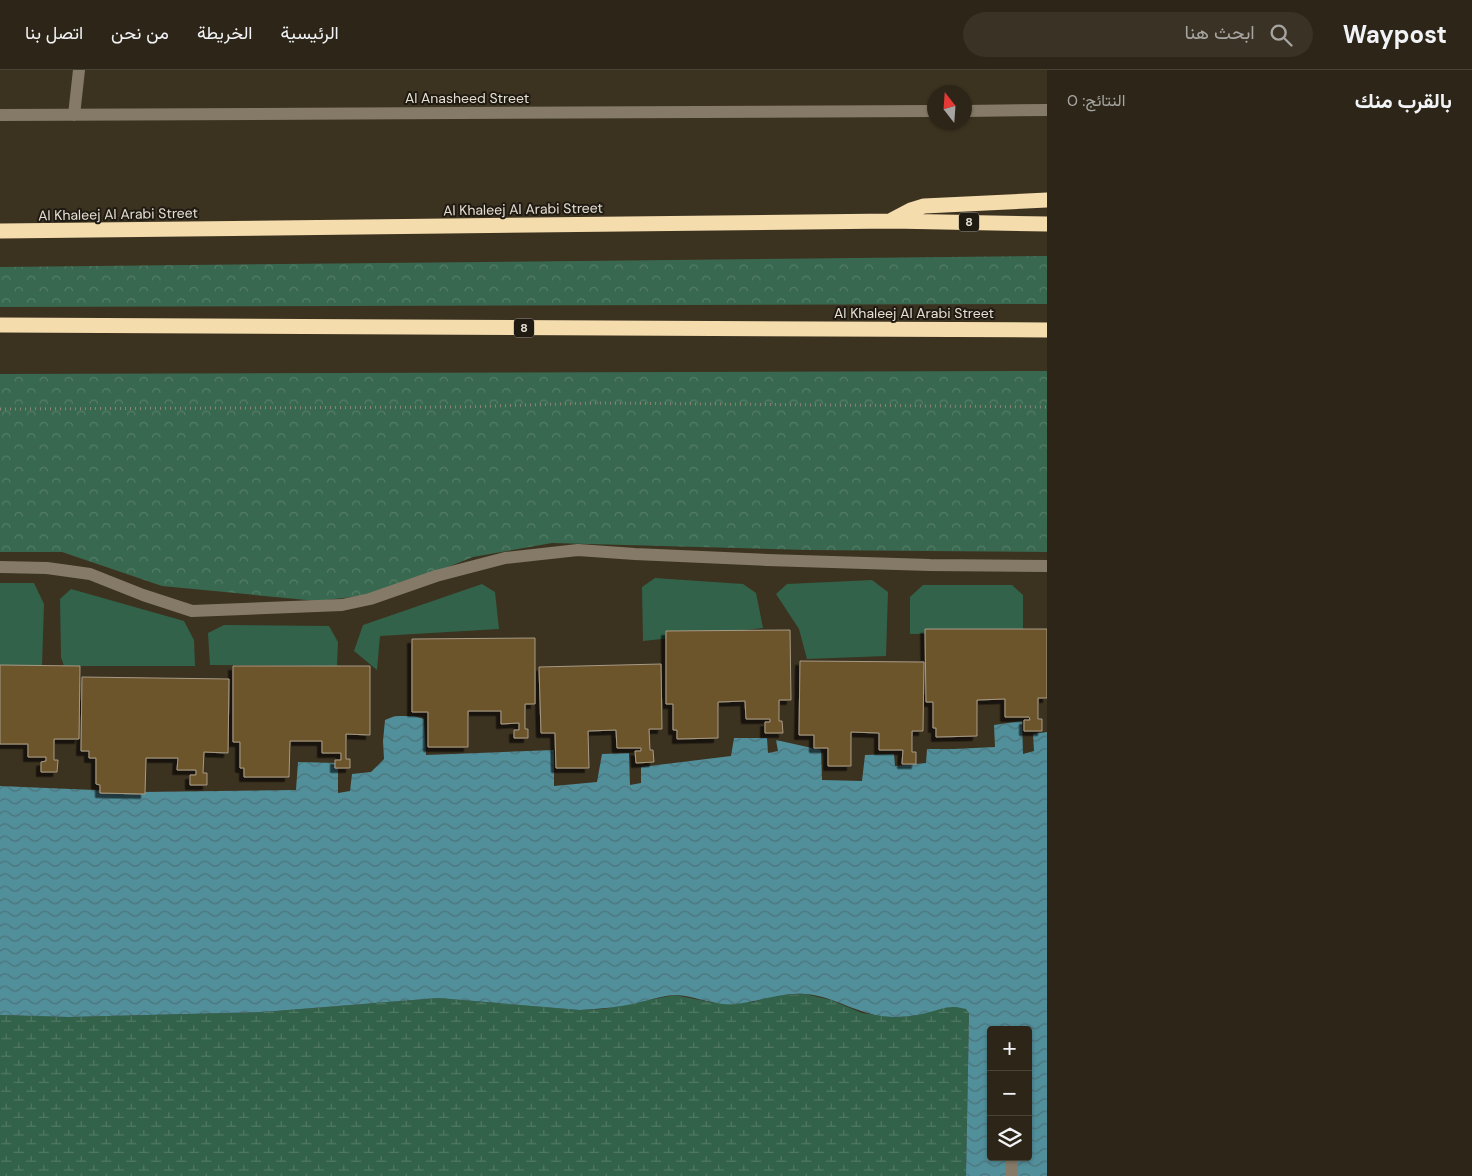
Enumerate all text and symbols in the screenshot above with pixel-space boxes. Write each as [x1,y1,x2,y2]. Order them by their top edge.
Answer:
search box [963,12,1313,57]
text: Waypost [1343,19,1447,50]
text: ابحث هنا [1184,20,1255,45]
text: اتصل بنا [25,21,83,45]
text: من نحن [111,21,169,45]
text: الخريطة [197,21,253,45]
text: الرئيسية [281,21,339,45]
icon: search [1267,21,1295,49]
north arrow [927,85,972,130]
text: بالقرب منك [1355,87,1452,115]
street label: Al Anasheed Street [405,89,529,107]
text: النتائج: 0 [1067,90,1125,111]
street label: Al Khaleej Al Arabi Street [443,199,603,219]
street label: Al Khaleej Al Arabi Street [38,204,198,224]
road number: 8 [959,212,979,232]
street label: Al Khaleej Al Arabi Street [834,304,994,322]
road number: 8 [514,318,534,338]
map controls [987,1026,1032,1161]
button: + [987,1026,1032,1071]
button: − [987,1071,1032,1116]
button: layers [987,1116,1032,1161]

